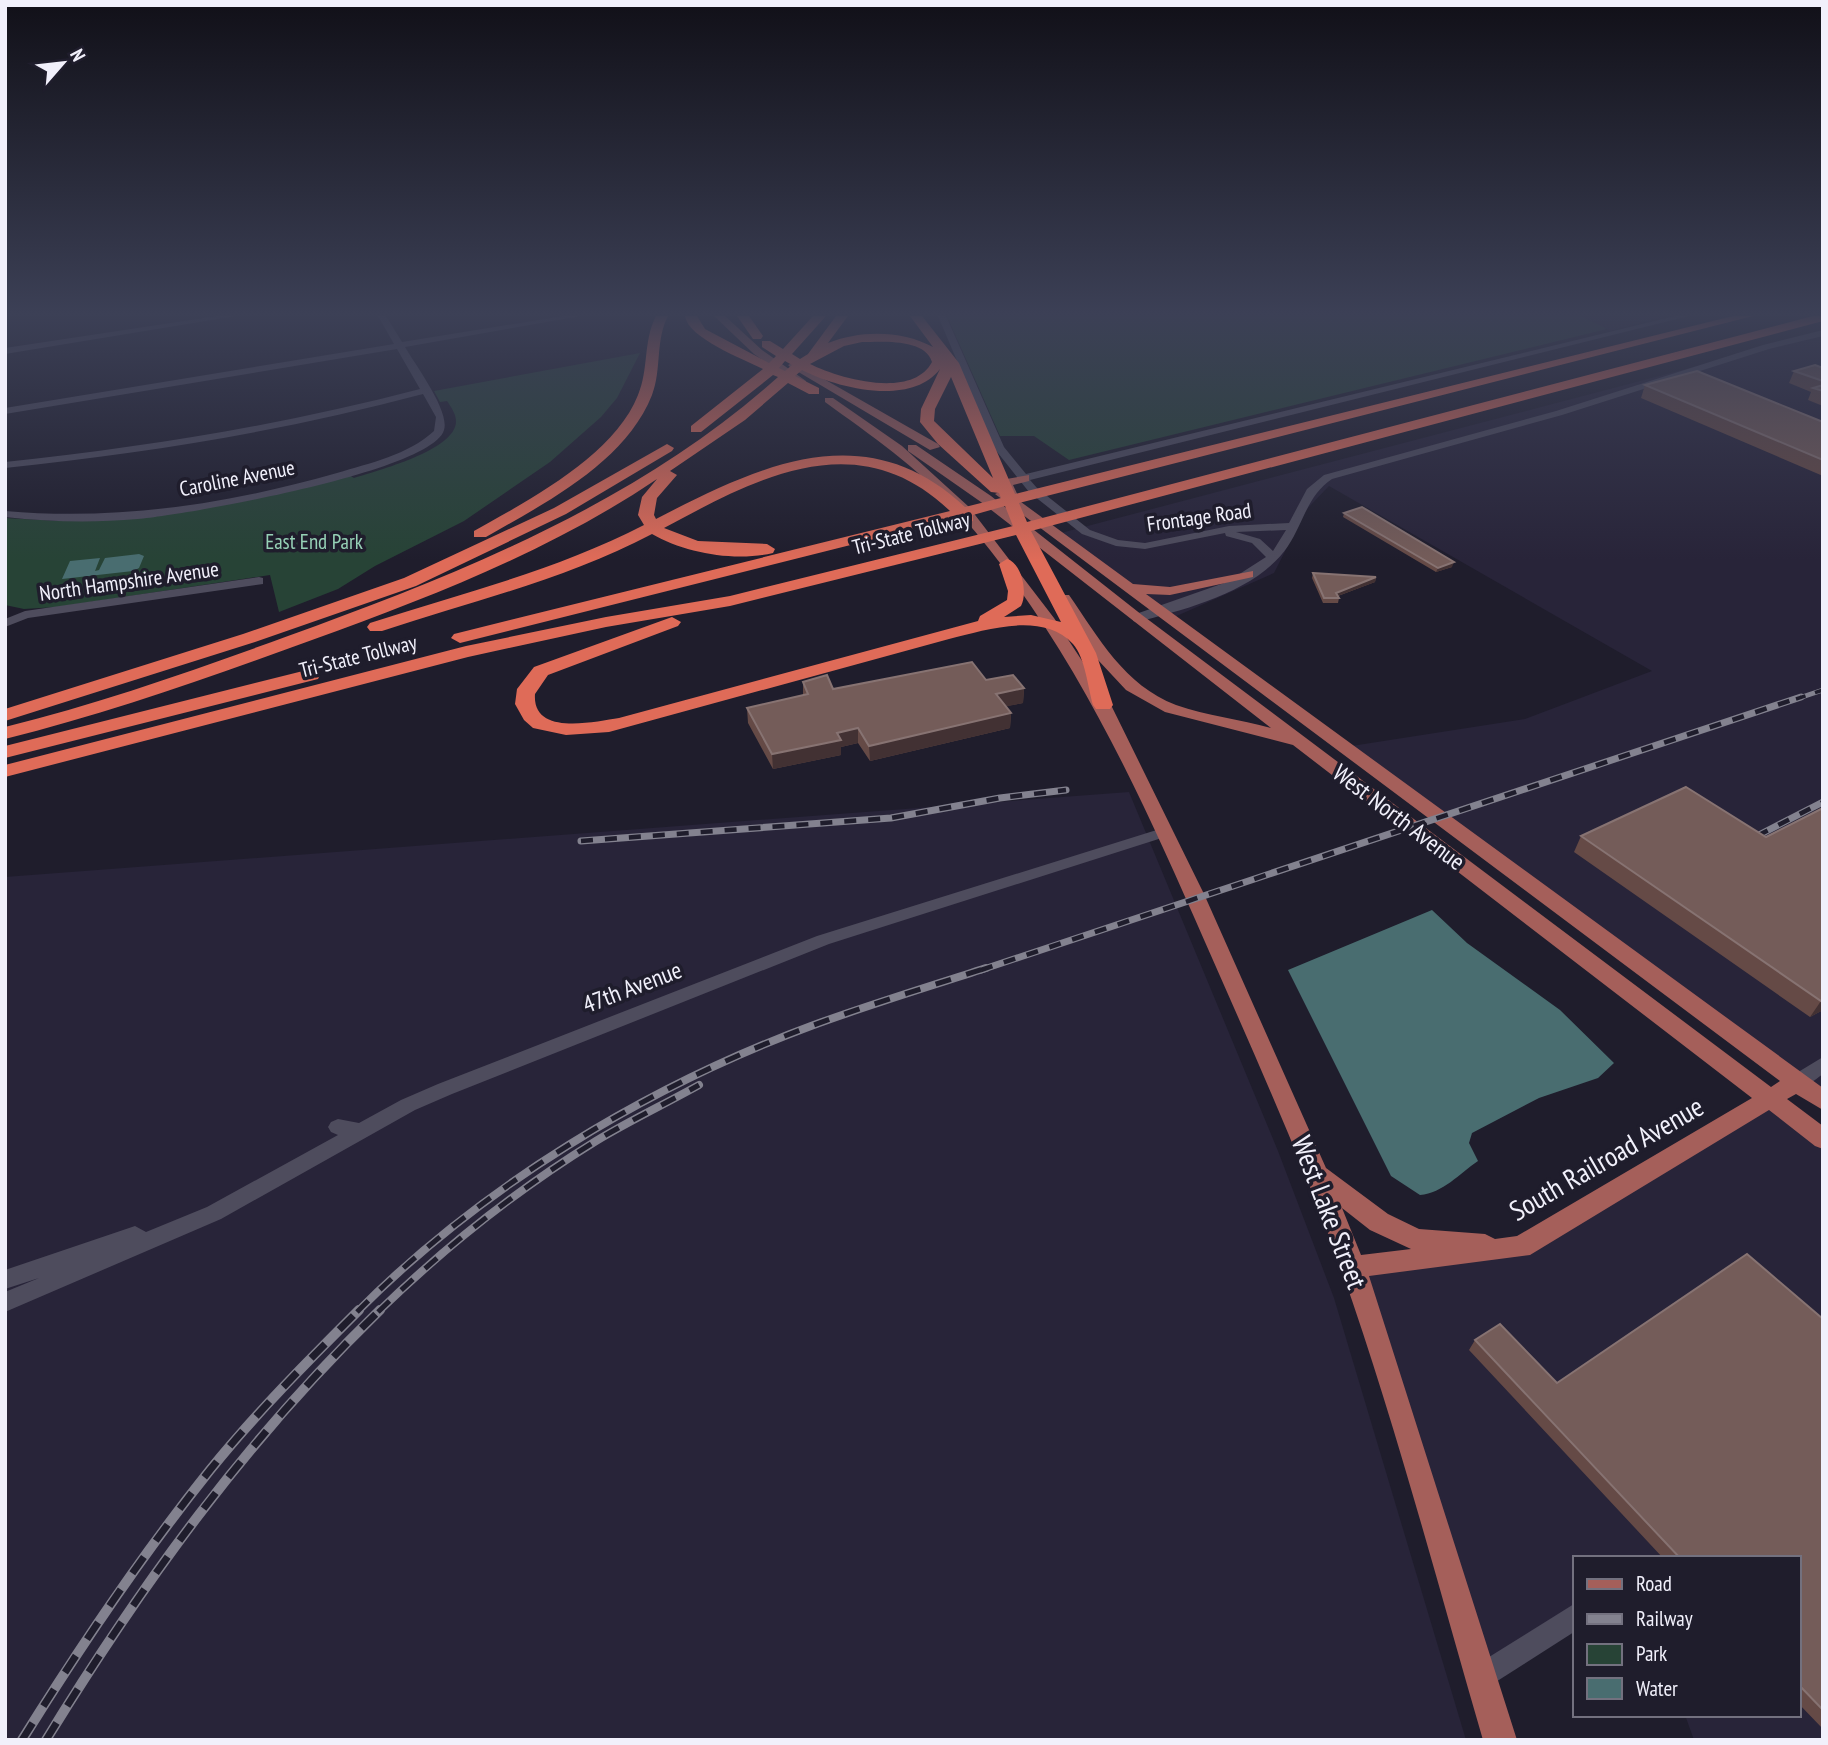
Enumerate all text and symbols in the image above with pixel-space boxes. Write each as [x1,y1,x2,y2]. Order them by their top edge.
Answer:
north arrow [28,28,98,98]
text: N [65,45,91,65]
street label: Caroline Avenue [177,454,297,502]
street label: Frontage Road [1145,496,1253,538]
street label: Tri-State Tollway [849,505,973,561]
park label: East End Park [265,528,363,555]
street label: North Hampshire Avenue [38,555,220,607]
street label: Tri-State Tollway [296,628,420,684]
street label: West North Avenue [1327,757,1471,877]
street label: 47th Avenue [578,954,686,1020]
street label: South Railroad Avenue [1502,1087,1710,1229]
street label: West Lake Street [1284,1130,1376,1294]
legend [1573,1556,1800,1717]
text: Road [1636,1570,1672,1597]
text: Railway [1636,1605,1693,1632]
text: Park [1636,1640,1667,1667]
text: Water [1636,1675,1678,1702]

